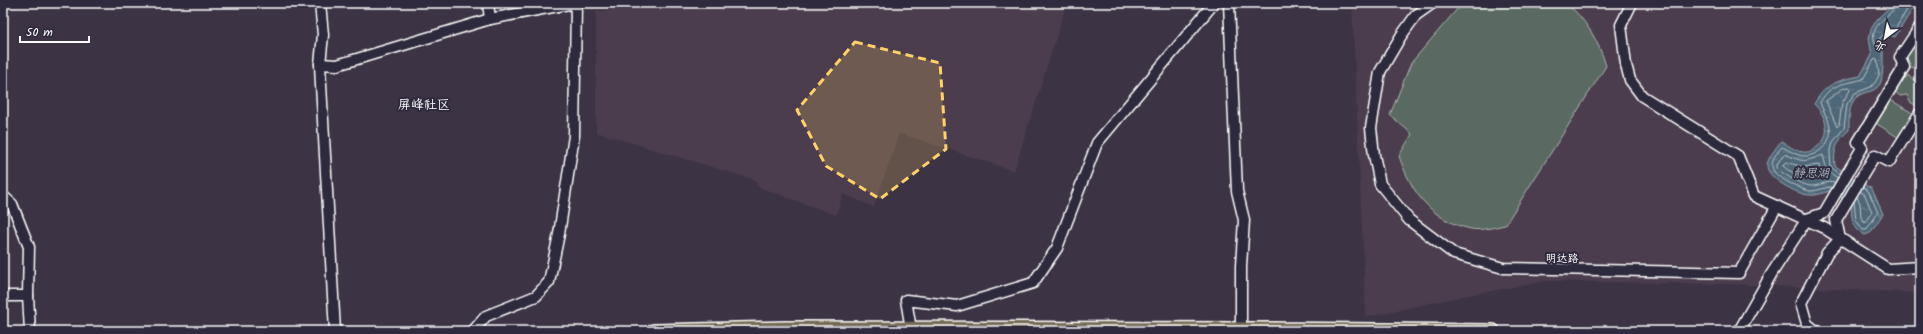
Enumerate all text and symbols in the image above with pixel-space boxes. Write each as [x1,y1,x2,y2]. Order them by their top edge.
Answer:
scale bar [20,18,89,44]
north arrow [1865,18,1905,58]
text: 50 m [26,23,53,42]
text: 北 [1871,35,1890,56]
district label: 屏峰社区 [398,95,450,116]
water label: 静思湖 [1793,164,1830,183]
street label: 明达路 [1545,250,1579,268]

